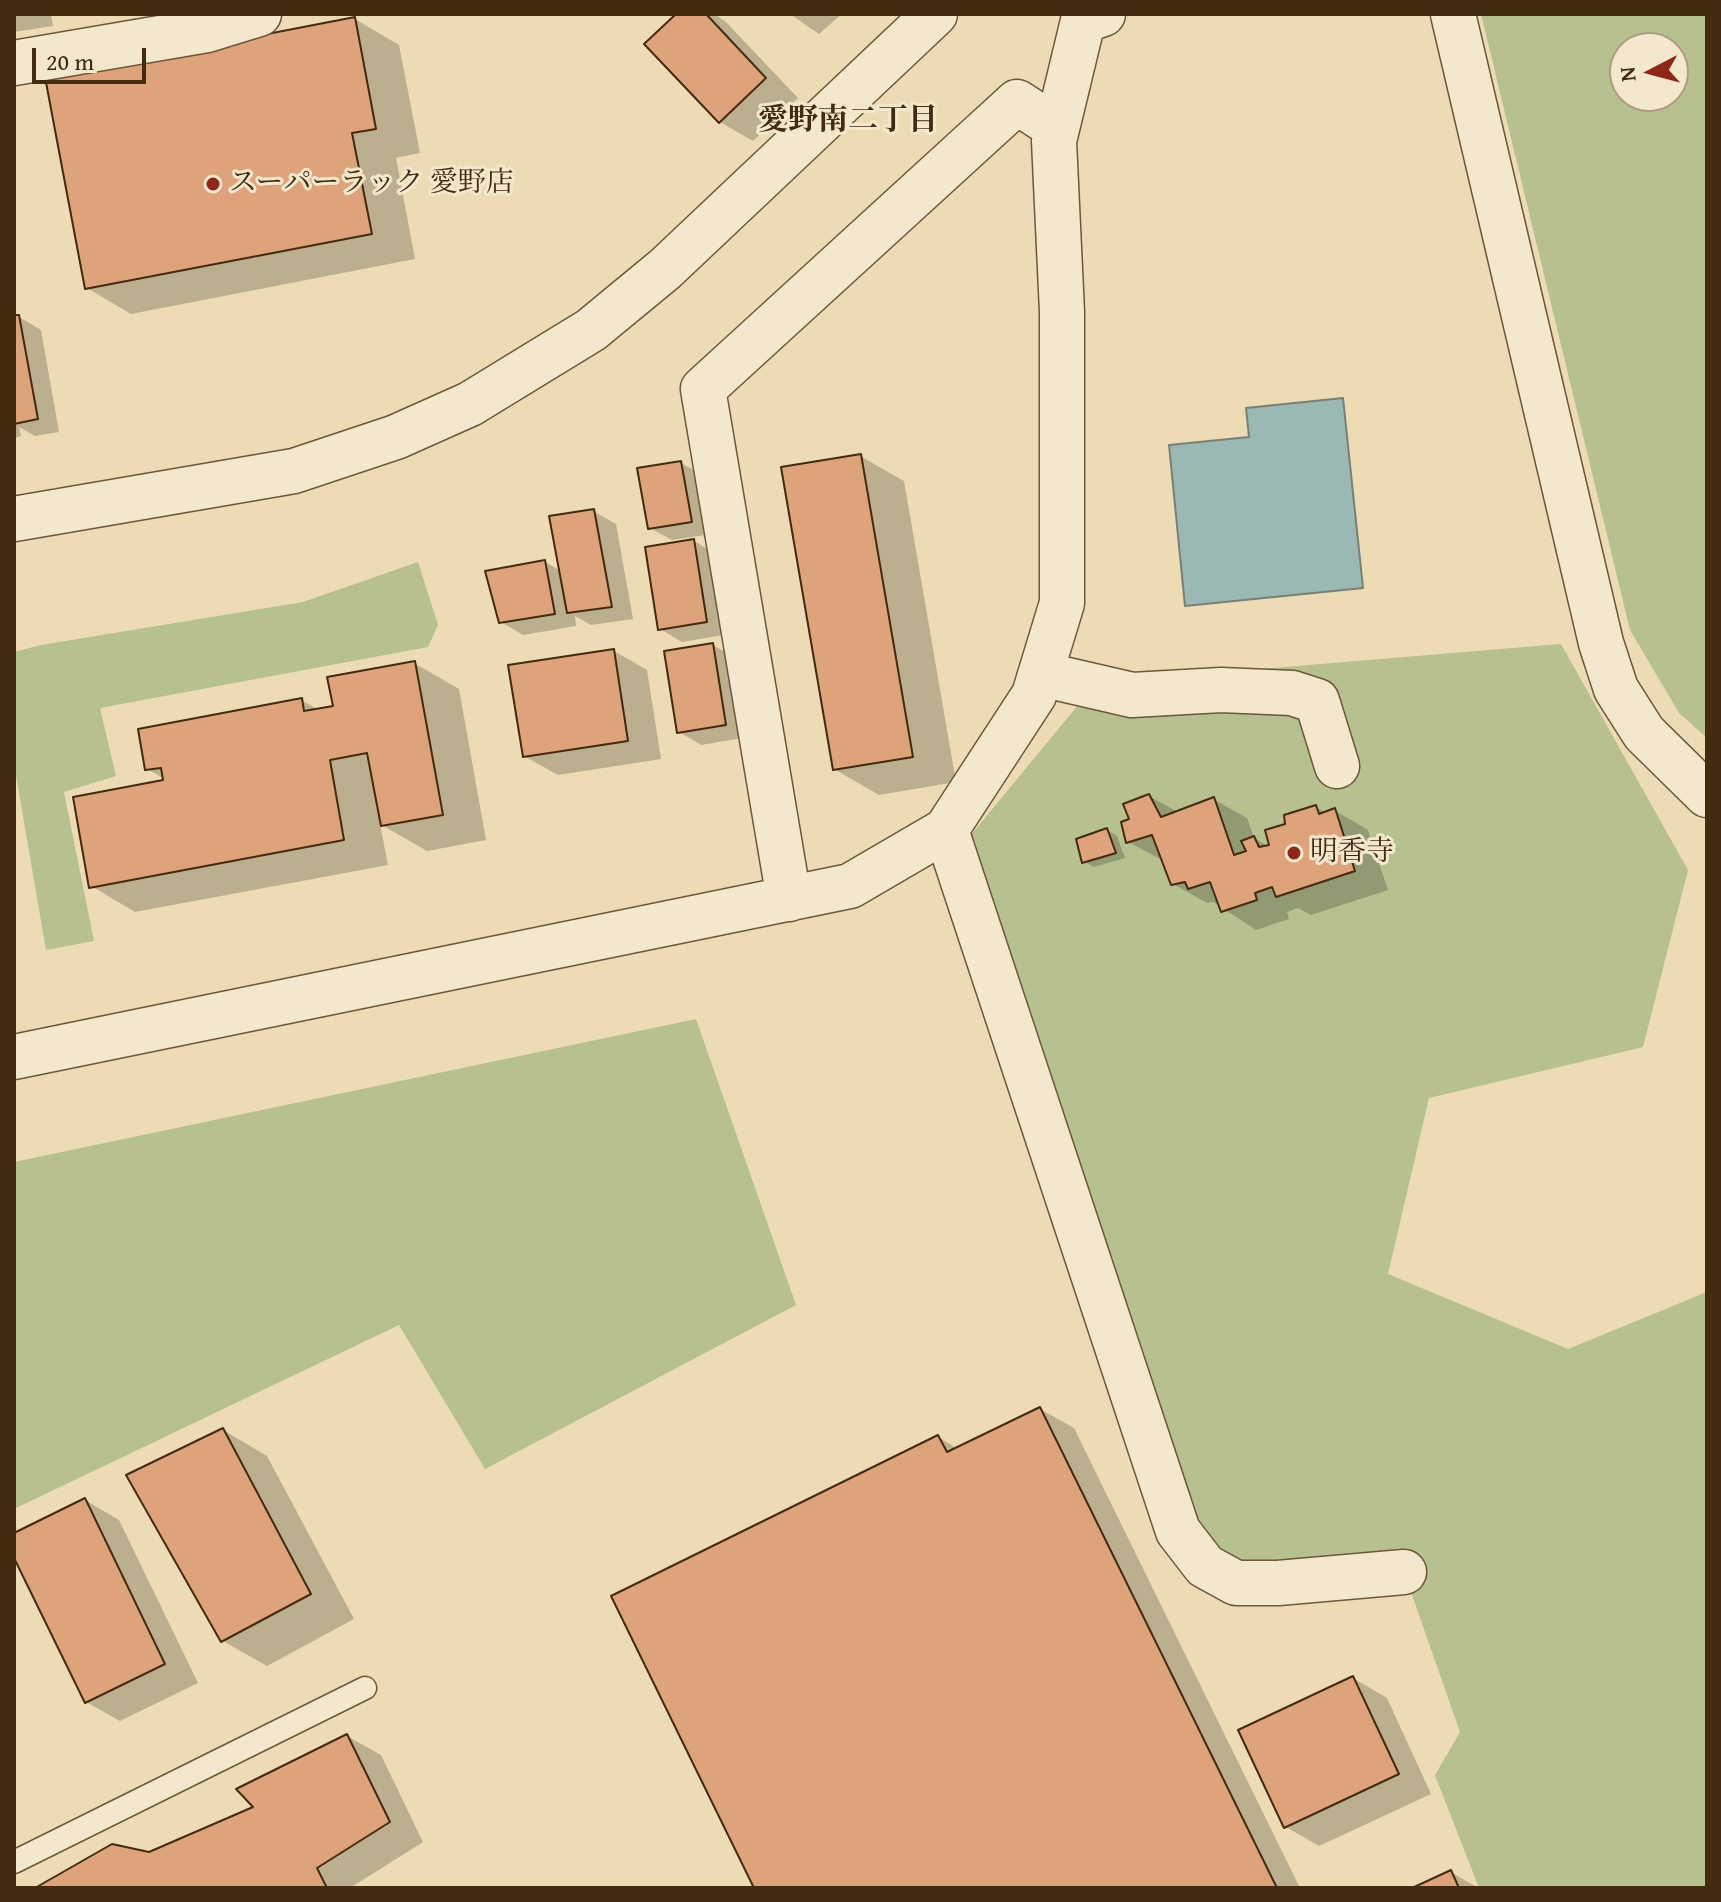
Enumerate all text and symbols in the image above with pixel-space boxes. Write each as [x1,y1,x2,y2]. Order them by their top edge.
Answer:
scale bar [36,32,150,82]
north arrow [1609,32,1689,112]
text: 20 m [46,44,94,79]
text: N [1610,65,1644,83]
district label: 愛野南二丁目 [758,103,938,139]
place label: スーパーラック 愛野店 [229,167,514,201]
marker: スーパーラック 愛野店 [204,175,222,193]
place label: 明香寺 [1310,836,1394,870]
marker: 明香寺 [1285,844,1303,862]

